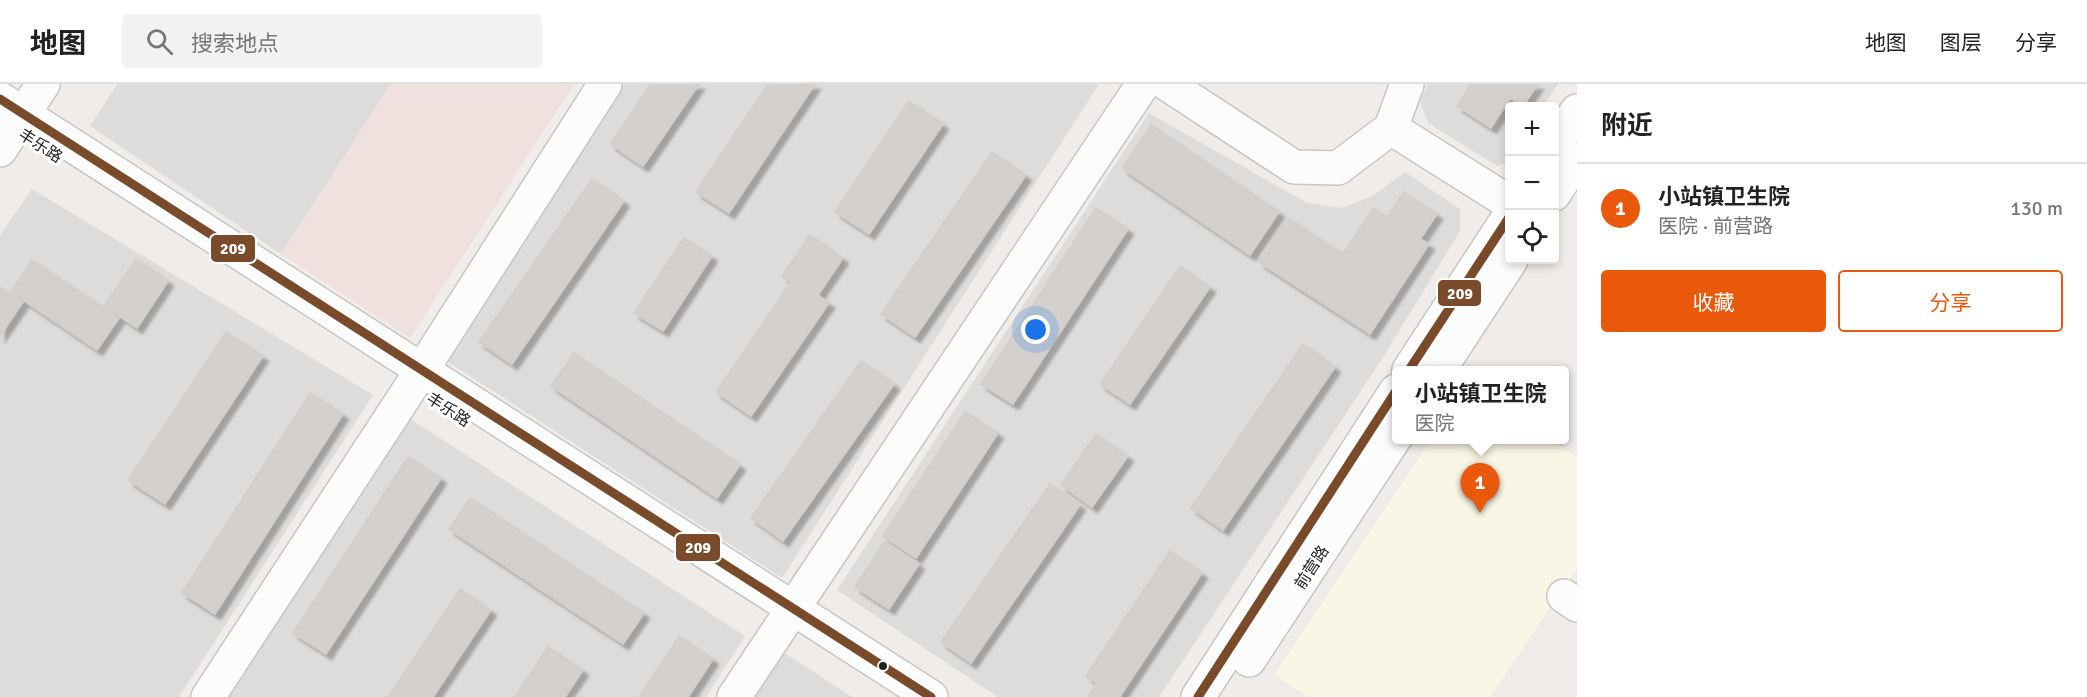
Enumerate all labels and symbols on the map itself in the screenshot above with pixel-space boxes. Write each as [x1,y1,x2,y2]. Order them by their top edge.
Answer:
street label: 丰乐路 [15,124,66,167]
line badge: 209 [210,234,256,263]
text: 209 [220,239,246,259]
line badge: 209 [1437,279,1482,307]
text: 209 [1447,284,1473,304]
your location [1021,315,1050,344]
street label: 丰乐路 [423,388,474,431]
pin: 1 [1460,464,1500,513]
line badge: 209 [675,533,721,562]
text: 209 [685,538,711,558]
street label: 前营路 [1290,542,1333,593]
unlabelled marker [877,660,889,672]

